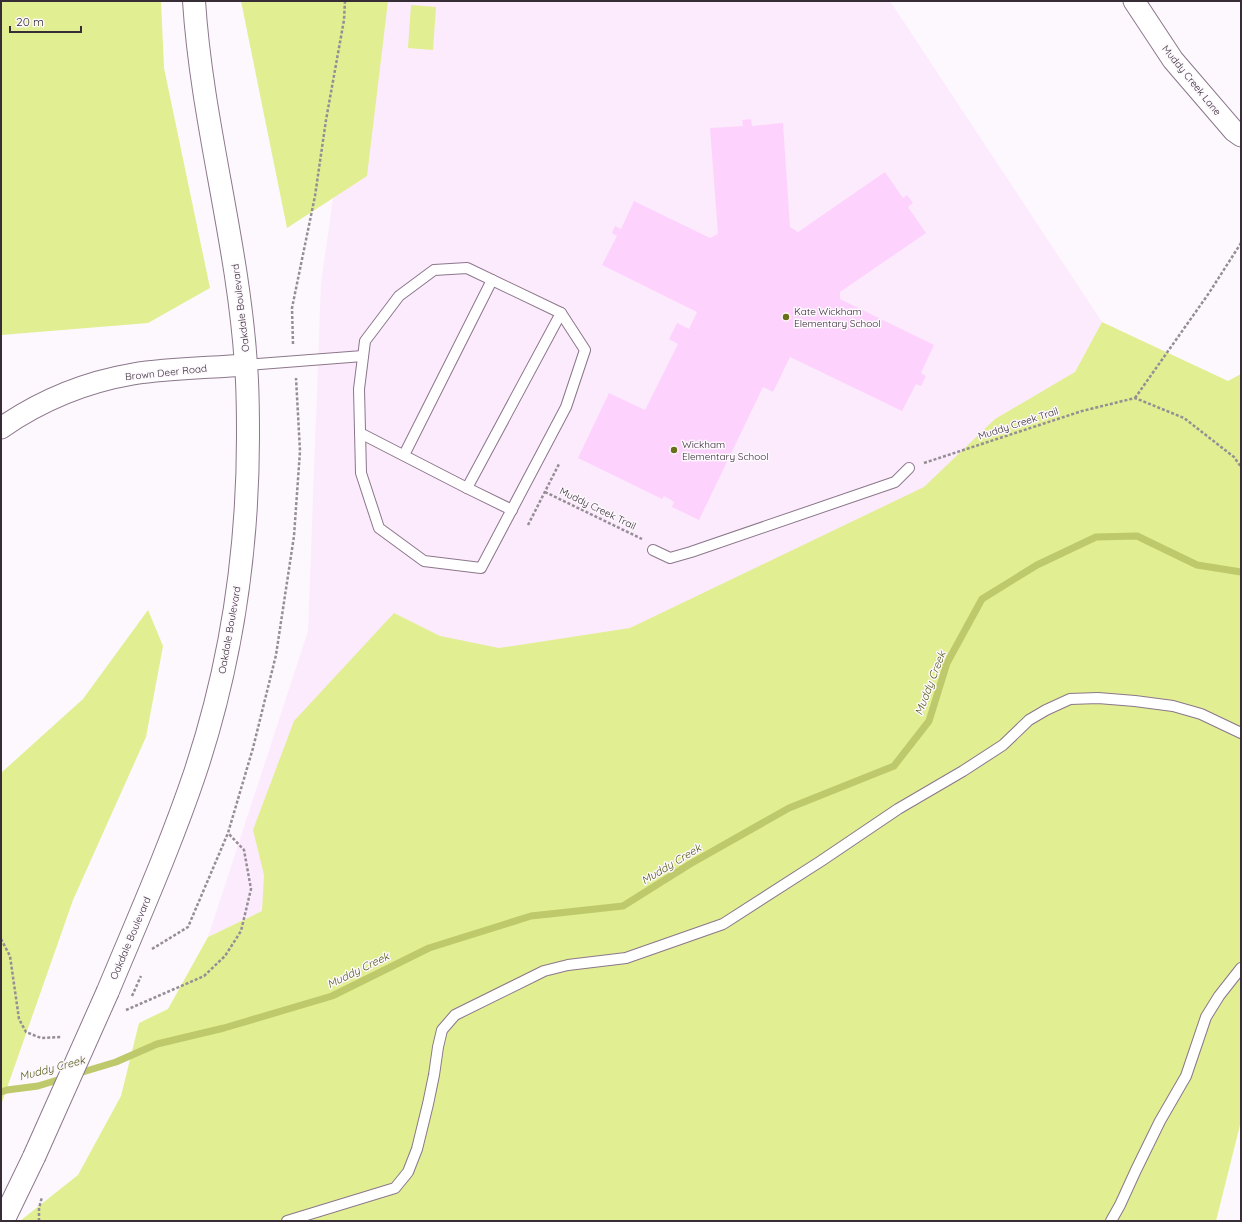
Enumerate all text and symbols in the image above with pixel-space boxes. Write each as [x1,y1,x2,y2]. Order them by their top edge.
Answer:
scale bar [10,8,81,34]
text: 20 m [16,14,44,29]
street label: Muddy Creek Lane [1159,42,1224,118]
street label: Oakdale Boulevard [229,263,252,353]
place label: Kate Wickham Elementary School [794,305,881,330]
marker: Kate Wickham Elementary School [781,312,791,322]
street label: Brown Deer Road [125,362,208,383]
street label: Muddy Creek Trail [976,404,1060,443]
place label: Wickham Elementary School [682,438,769,463]
marker: Wickham Elementary School [669,445,679,455]
street label: Muddy Creek Trail [557,484,638,533]
street label: Oakdale Boulevard [215,585,244,675]
water label: Muddy Creek [911,648,949,717]
water label: Muddy Creek [638,840,704,887]
street label: Oakdale Boulevard [107,895,154,982]
water label: Muddy Creek [325,948,392,991]
water label: Muddy Creek [18,1052,87,1083]

